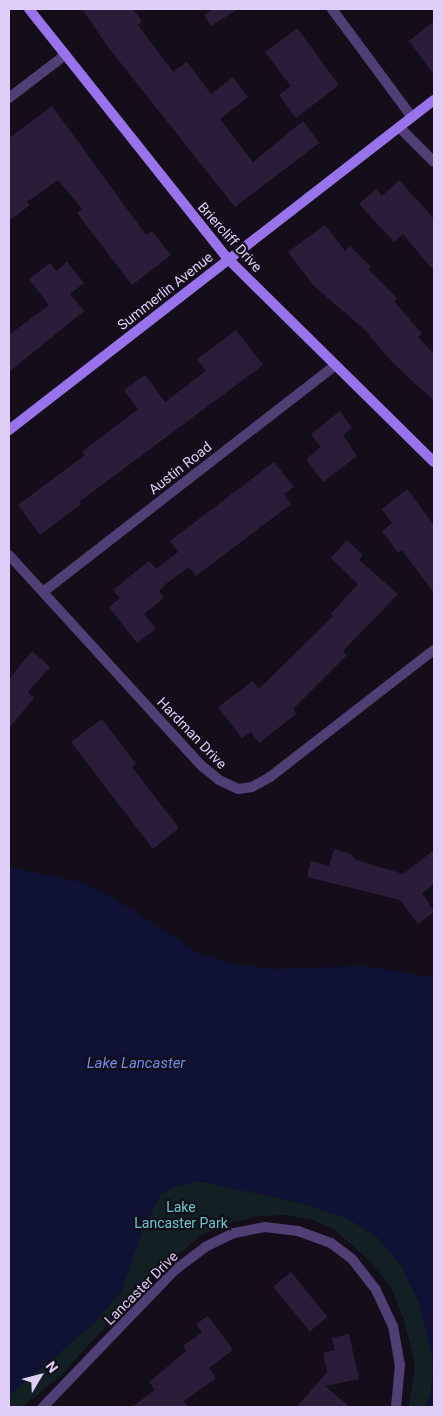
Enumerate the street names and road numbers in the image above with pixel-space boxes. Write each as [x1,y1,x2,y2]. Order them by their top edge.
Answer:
street label: Briercliff Drive [194,199,266,275]
street label: Summerlin Avenue [114,249,216,333]
street label: Austin Road [145,438,215,498]
street label: Hardman Drive [154,694,230,772]
street label: Lancaster Drive [101,1248,181,1328]

